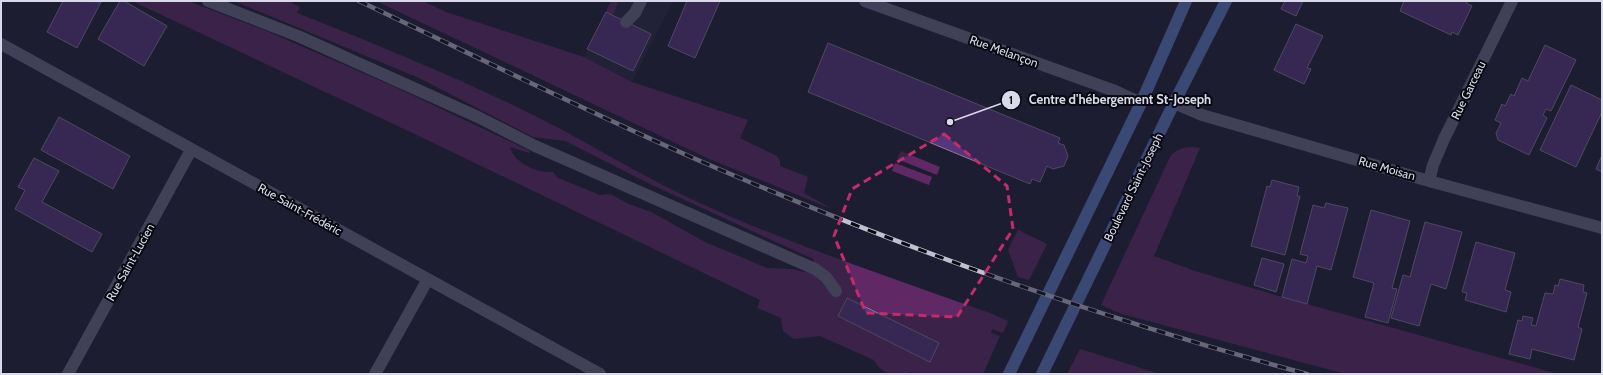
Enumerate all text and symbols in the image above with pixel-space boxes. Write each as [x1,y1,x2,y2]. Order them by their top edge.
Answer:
street label: Rue Melançon [968,32,1041,70]
street label: Rue Garceau [1447,58,1489,122]
callout: Centre d'hébergement St-Joseph [1001,87,1219,112]
text: Centre d'hébergement St-Joseph [1029,91,1211,107]
text: 1 [1009,92,1013,107]
street label: Boulevard Saint-Joseph [1100,131,1166,243]
street label: Rue Moisan [1357,153,1417,183]
street label: Rue Saint-Frédéric [256,180,345,238]
street label: Rue Saint-Lucien [103,220,158,303]

